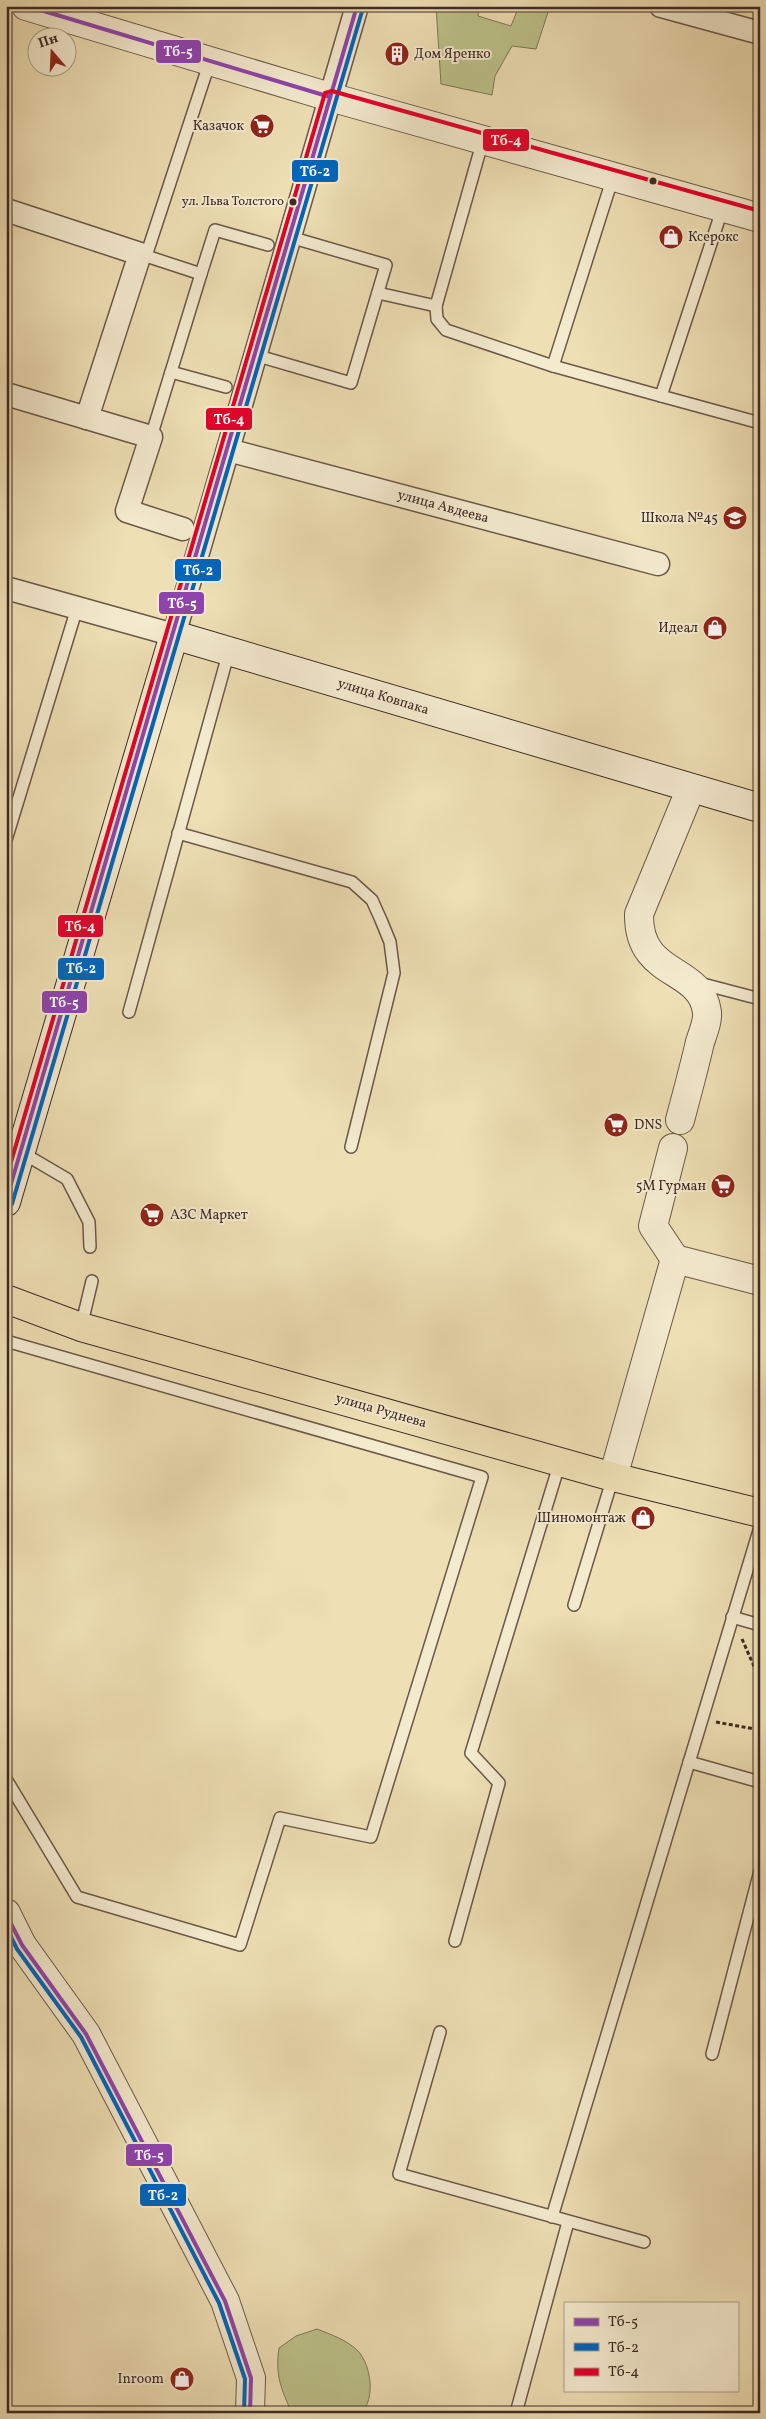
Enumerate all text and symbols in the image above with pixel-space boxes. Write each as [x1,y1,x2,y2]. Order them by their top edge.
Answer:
north arrow [28,28,78,78]
text: Пн [36,29,61,53]
line badge: Тб-5 [155,39,202,64]
building icon: Дом Яренко [384,41,410,67]
text: Тб-5 [163,43,193,62]
place label: Дом Яренко [414,45,491,64]
supermarket icon: Казачок [249,113,275,139]
place label: Казачок [193,117,245,136]
line badge: Тб-4 [482,128,530,152]
text: Тб-4 [491,132,522,151]
line badge: Тб-2 [291,159,339,183]
text: Тб-2 [300,163,330,182]
unlabelled marker [648,176,658,186]
place label: ул. Льва Толстого [182,193,284,211]
marker: ул. Льва Толстого [288,197,298,207]
shop icon: Ксерокс [658,224,684,250]
place label: Ксерокс [688,228,739,247]
line badge: Тб-4 [205,407,253,431]
text: Тб-4 [214,411,245,430]
street label: улица Авдеева [395,486,491,528]
school or university icon: Школа №45 [722,505,748,531]
place label: Школа №45 [641,509,718,528]
line badge: Тб-2 [174,558,222,582]
text: Тб-2 [183,562,213,581]
line badge: Тб-5 [158,591,205,615]
text: Тб-5 [167,595,197,614]
shop icon: Идеал [702,615,728,641]
place label: Идеал [658,619,698,638]
street label: улица Ковпака [335,674,431,720]
line badge: Тб-4 [57,914,104,938]
text: Тб-4 [65,918,96,937]
line badge: Тб-2 [57,957,105,981]
text: Тб-2 [66,960,96,979]
line badge: Тб-5 [41,990,88,1014]
text: Тб-5 [49,994,79,1013]
supermarket icon: DNS [603,1112,629,1138]
place label: DNS [634,1116,662,1135]
supermarket icon: 5М Гурман [710,1173,736,1199]
place label: 5М Гурман [636,1177,706,1196]
supermarket icon: АЗС Маркет [139,1202,165,1228]
place label: АЗС Маркет [170,1206,248,1225]
street label: улица Руднева [333,1389,429,1433]
shop icon: Шиномонтаж [630,1505,656,1531]
place label: Шиномонтаж [537,1509,626,1528]
line badge: Тб-5 [125,2143,173,2167]
text: Тб-5 [134,2147,164,2166]
line badge: Тб-2 [139,2183,187,2207]
text: Тб-2 [148,2187,178,2206]
legend [564,2302,738,2392]
text: Тб-5 [608,2312,638,2333]
text: Тб-2 [608,2338,639,2359]
text: Тб-4 [608,2362,639,2383]
shop icon: Inroom [169,2366,195,2392]
place label: Inroom [118,2370,164,2389]

